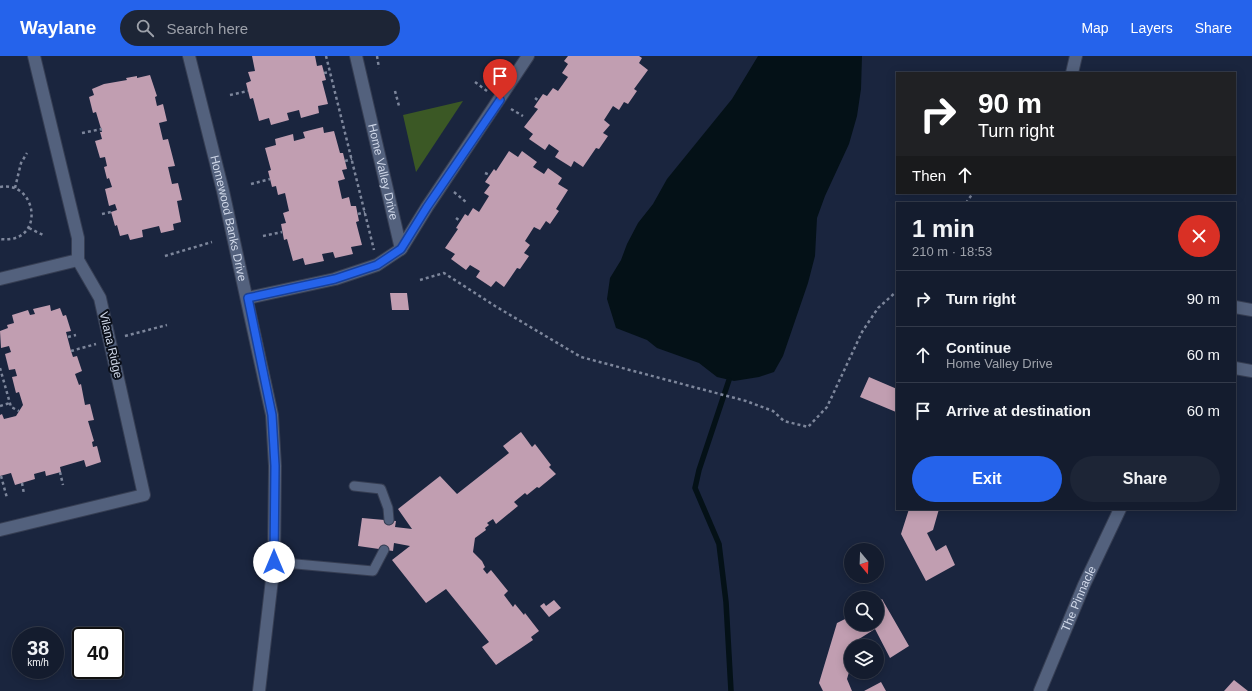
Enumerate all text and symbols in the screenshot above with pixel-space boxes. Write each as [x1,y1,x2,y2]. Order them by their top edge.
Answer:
search box [120,10,400,46]
text: Waylane [20,17,96,38]
icon: search [134,17,156,39]
text: Search here [166,20,248,37]
text: Map [1081,20,1109,36]
text: Layers [1131,20,1173,36]
text: Share [1195,20,1232,36]
pin [483,59,517,100]
icon: arrive [489,65,511,87]
icon: right [912,88,964,140]
text: 90 m [978,88,1042,119]
text: Turn right [978,121,1054,141]
street label: Home Valley Drive [365,122,401,222]
street label: Homewood Banks Drive [207,154,250,283]
icon: ahead [954,164,976,186]
text: Then [912,167,946,184]
text: 1 min [912,215,975,242]
button: close [1178,215,1220,257]
text: 210 m · 18:53 [912,244,992,259]
icon: right [912,288,934,310]
text: Turn right [946,290,1016,307]
text: 90 m [1187,290,1220,307]
street label: Vilana Ridge [97,310,126,380]
text: Continue [946,339,1011,356]
icon: ahead [912,344,934,366]
text: 60 m [1187,346,1220,363]
text: Home Valley Drive [946,356,1053,371]
icon: arrive [912,400,934,422]
text: Arrive at destination [946,402,1091,419]
text: 60 m [1187,402,1220,419]
button: Exit [912,456,1062,502]
button: Share [1070,456,1220,502]
position arrow [253,541,295,583]
north arrow [844,543,884,583]
map controls [844,543,884,679]
street label: The Pinnacle [1058,563,1099,634]
button: search [844,591,884,631]
speed limit sign: 40 [72,627,124,679]
text: 38 [27,637,49,659]
button: layers [844,639,884,679]
text: km/h [27,657,49,668]

